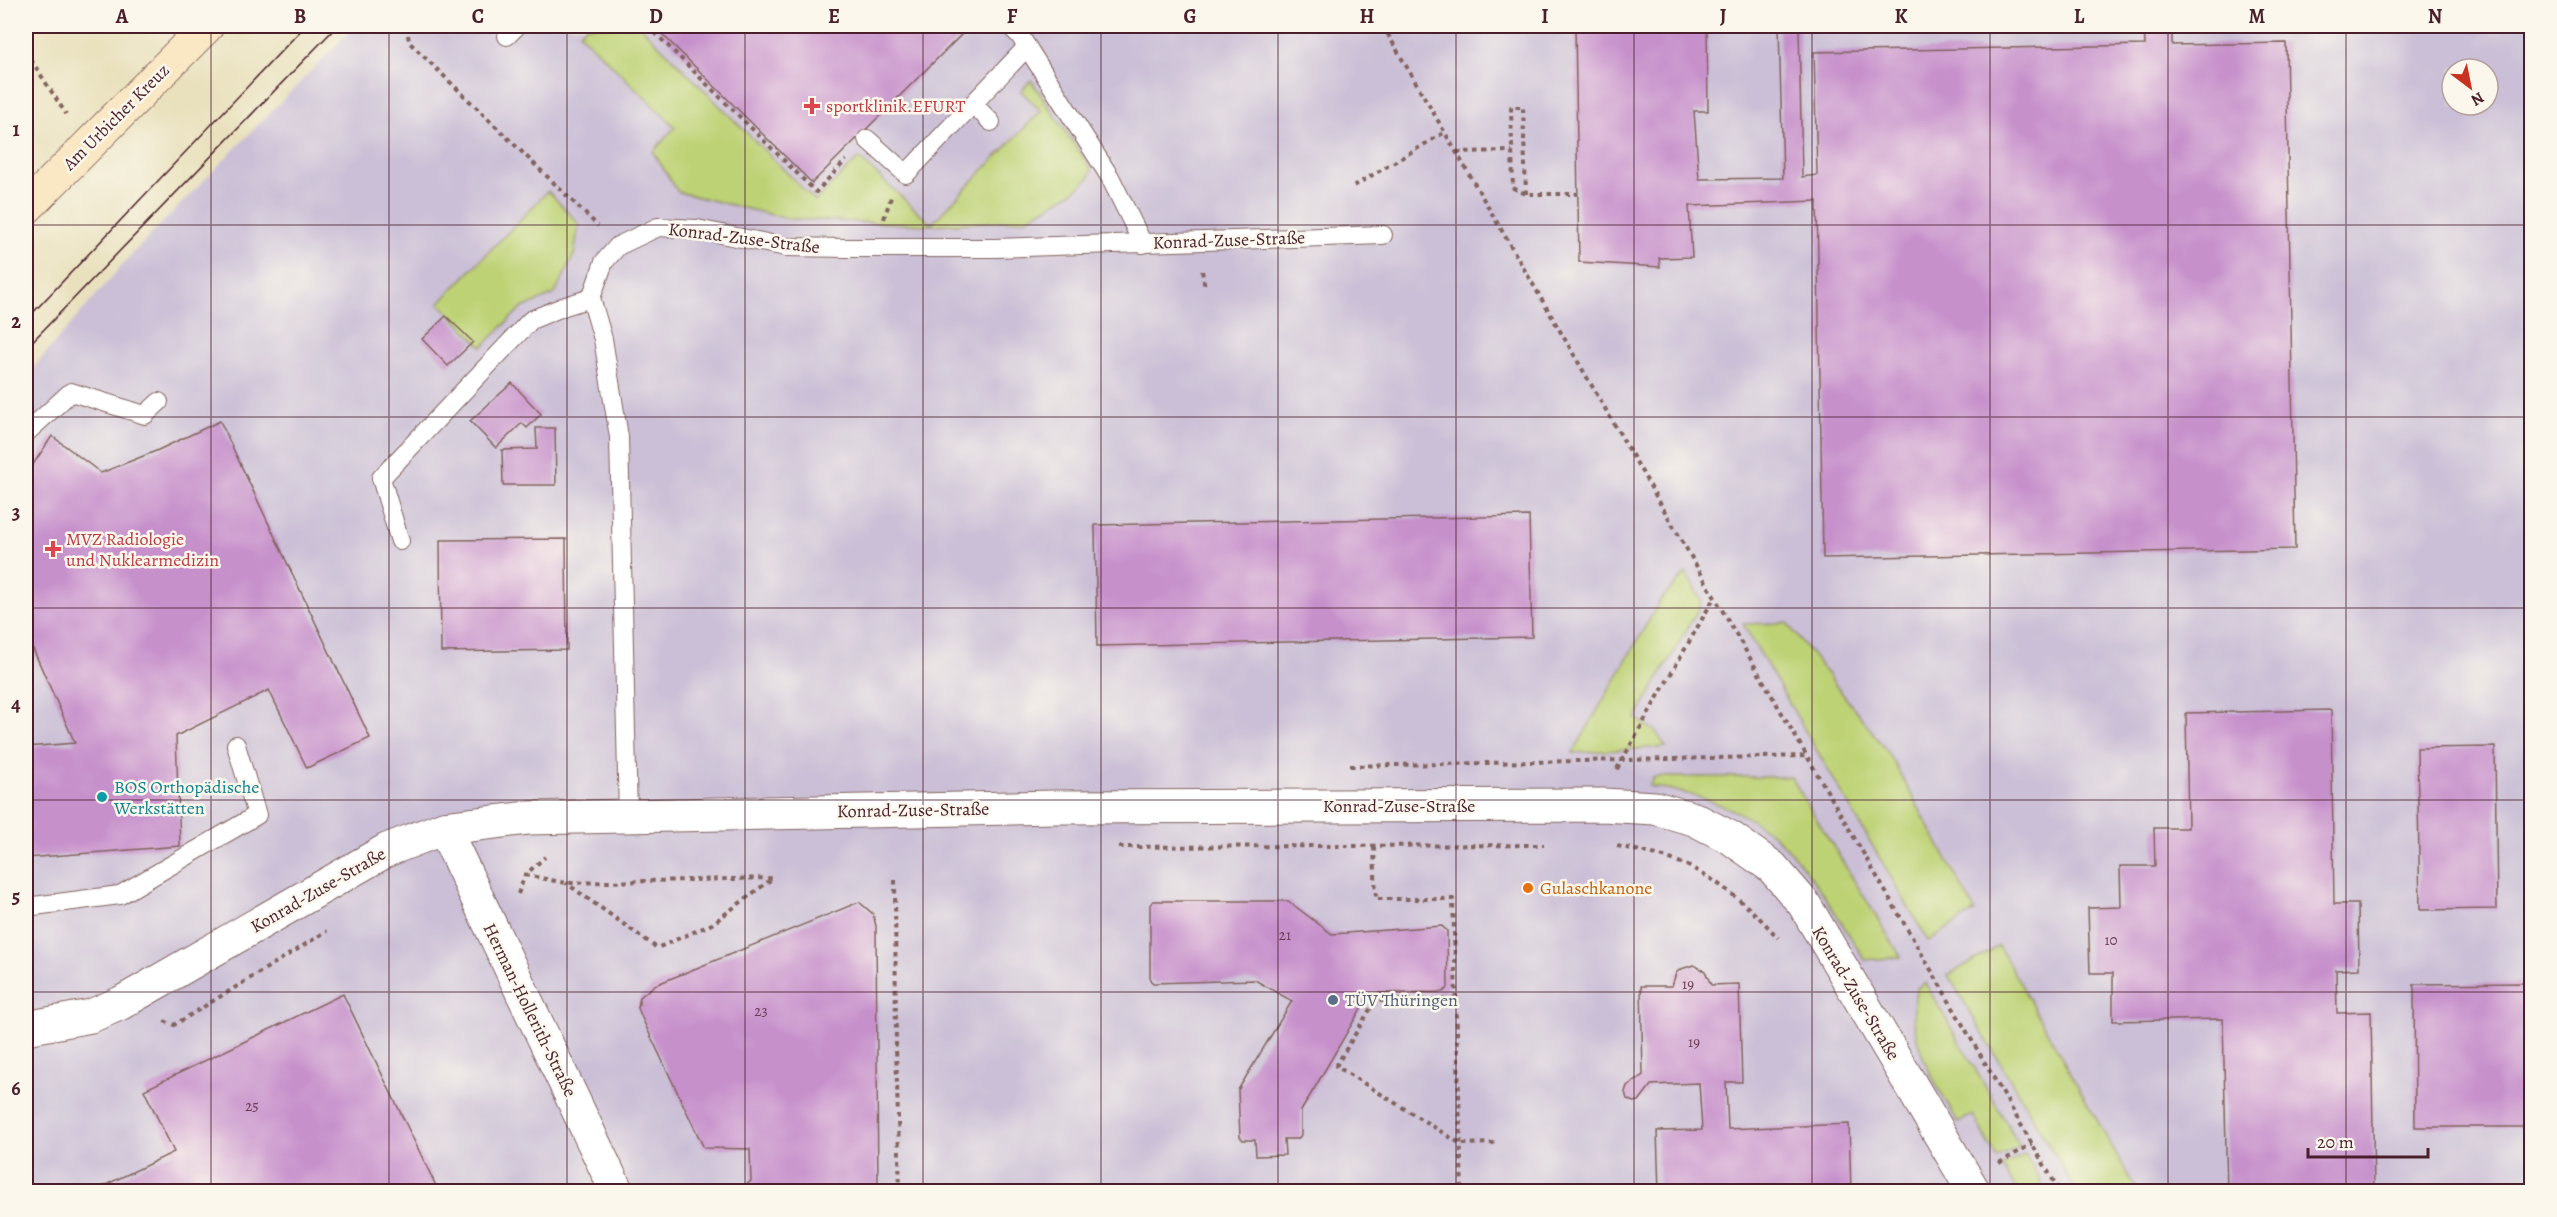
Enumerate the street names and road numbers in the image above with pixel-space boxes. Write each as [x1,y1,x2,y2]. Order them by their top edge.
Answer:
street label: Am Urbicher Kreuz [57,58,175,176]
street label: Konrad-Zuse-Straße [667,217,821,259]
street label: Konrad-Zuse-Straße [1152,225,1306,255]
street label: Konrad-Zuse-Straße [1323,794,1475,818]
street label: Konrad-Zuse-Straße [837,797,989,823]
street label: Konrad-Zuse-Straße [246,842,390,938]
street label: Herman-Hollerith-Straße [477,919,583,1101]
street label: Konrad-Zuse-Straße [1806,922,1906,1064]

